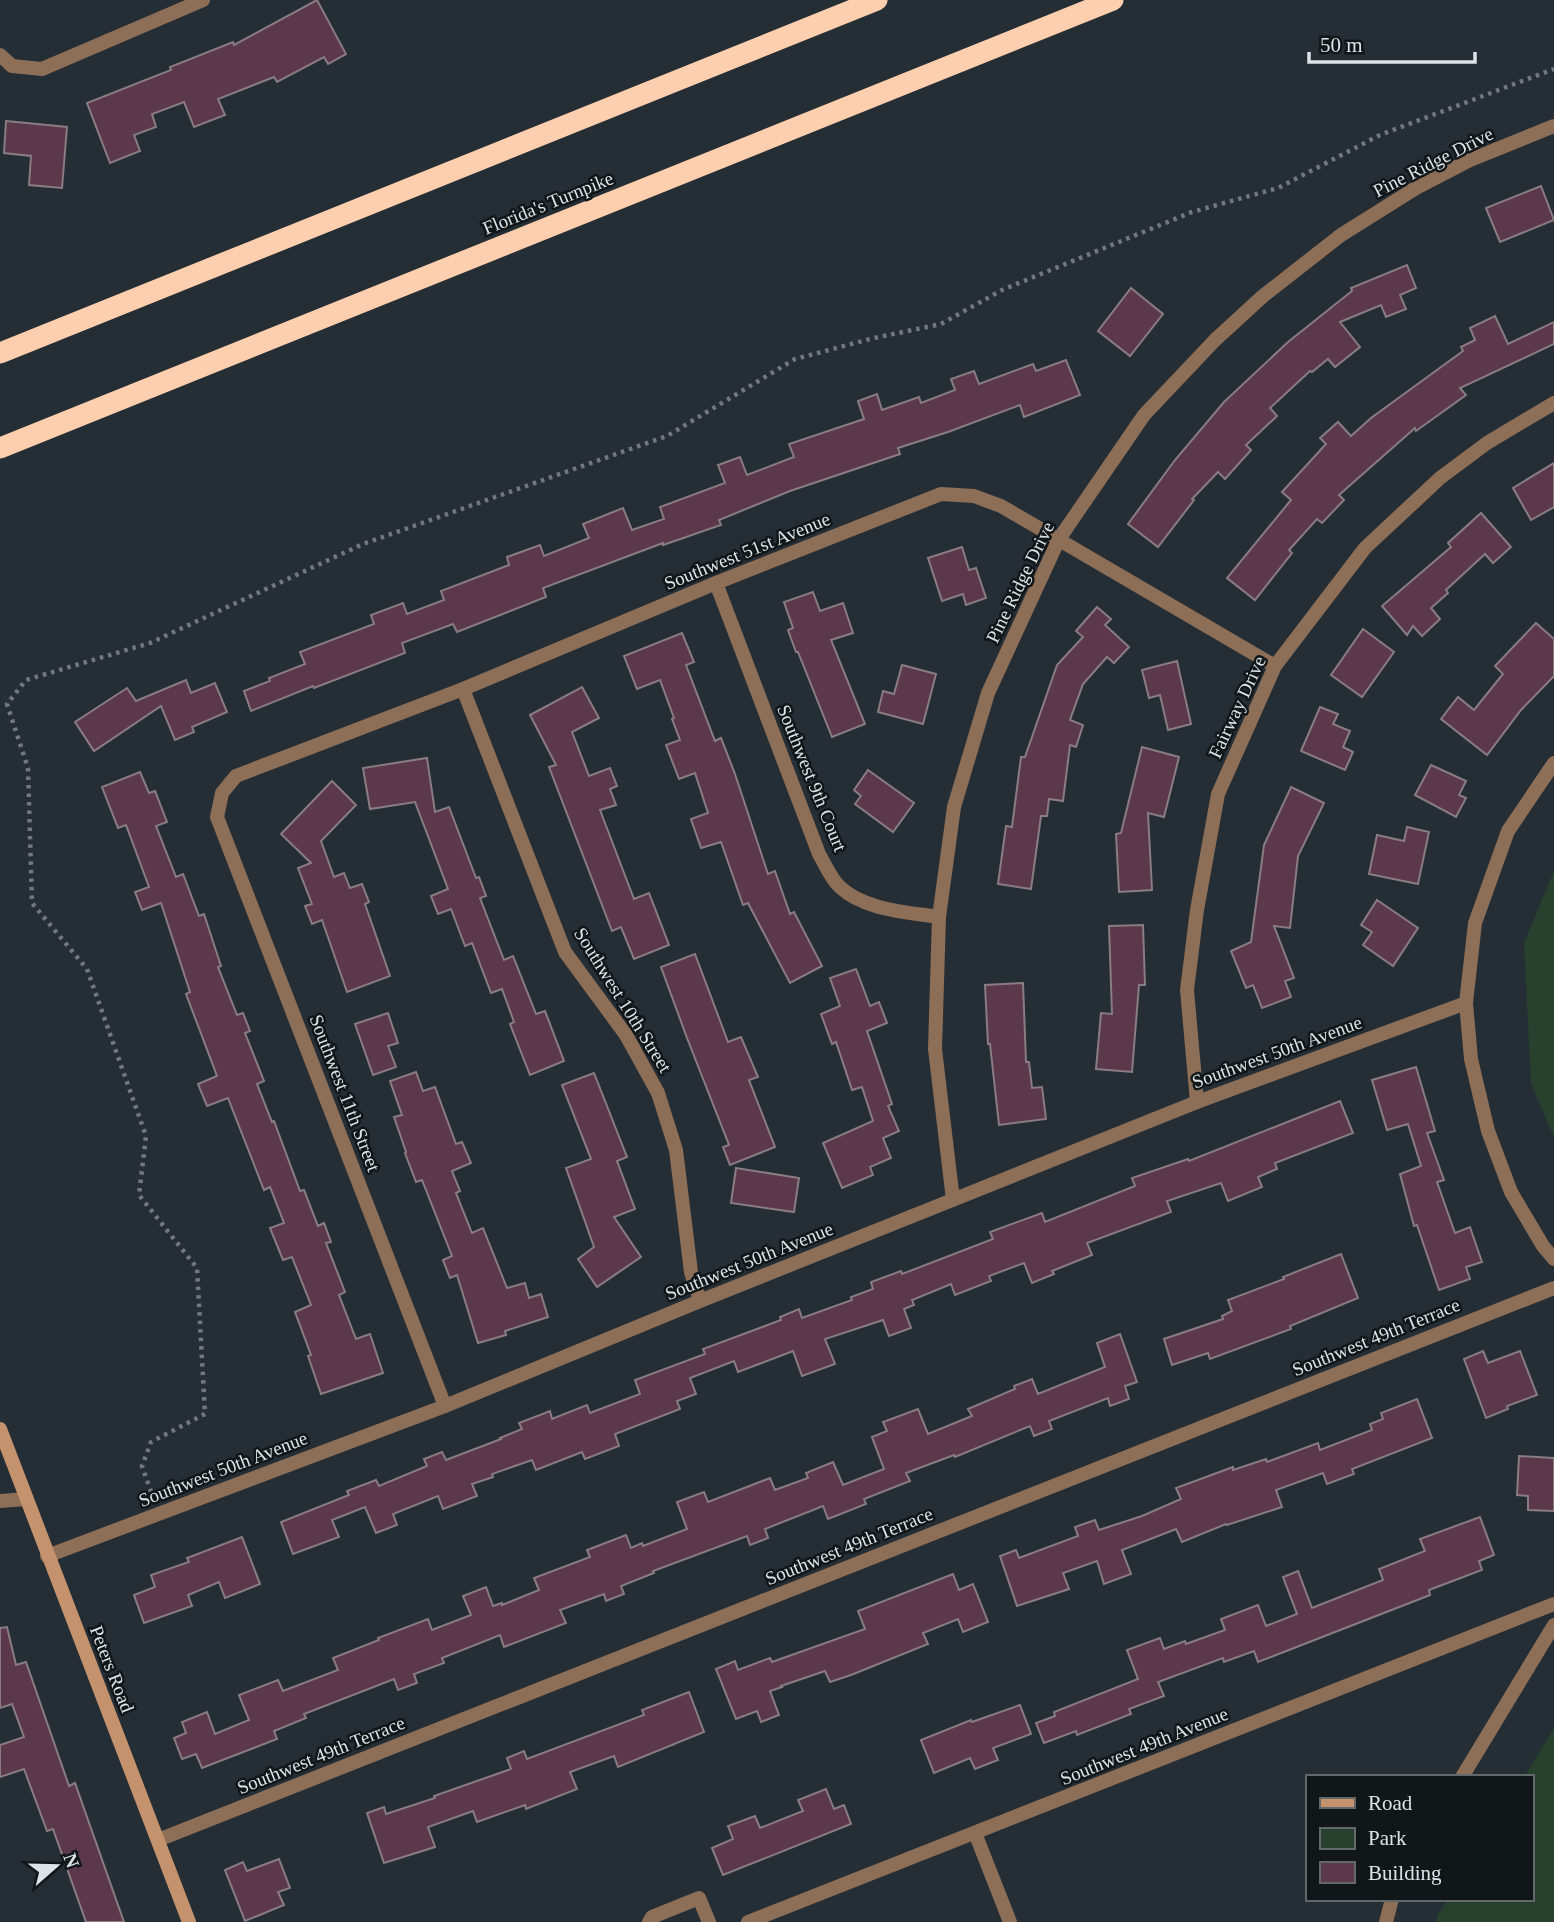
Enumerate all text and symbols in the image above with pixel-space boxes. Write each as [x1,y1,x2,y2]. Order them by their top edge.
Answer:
scale bar [1309,21,1475,65]
text: 50 m [1320,33,1363,57]
street label: Pine Ridge Drive [1369,123,1497,201]
street label: Florida's Turnpike [480,167,616,239]
street label: Southwest 51st Avenue [661,508,833,594]
street label: Pine Ridge Drive [982,518,1058,646]
street label: Fairway Drive [1204,653,1270,761]
street label: Southwest 9th Court [773,702,851,855]
street label: Southwest 10th Street [570,924,676,1077]
street label: Southwest 11th Street [305,1012,385,1175]
street label: Southwest 50th Avenue [1189,1012,1365,1092]
street label: Southwest 50th Avenue [662,1218,836,1304]
street label: Southwest 49th Terrace [1289,1294,1463,1380]
street label: Southwest 50th Avenue [136,1427,310,1511]
street label: Southwest 49th Terrace [762,1503,936,1589]
street label: Peters Road [86,1623,138,1716]
street label: Southwest 49th Avenue [1057,1703,1231,1789]
street label: Southwest 49th Terrace [234,1712,408,1798]
legend [1306,1775,1533,1901]
text: Road [1368,1791,1413,1815]
text: Park [1368,1826,1407,1850]
north arrow [21,1831,91,1901]
text: N [59,1850,84,1871]
text: Building [1368,1861,1442,1885]

